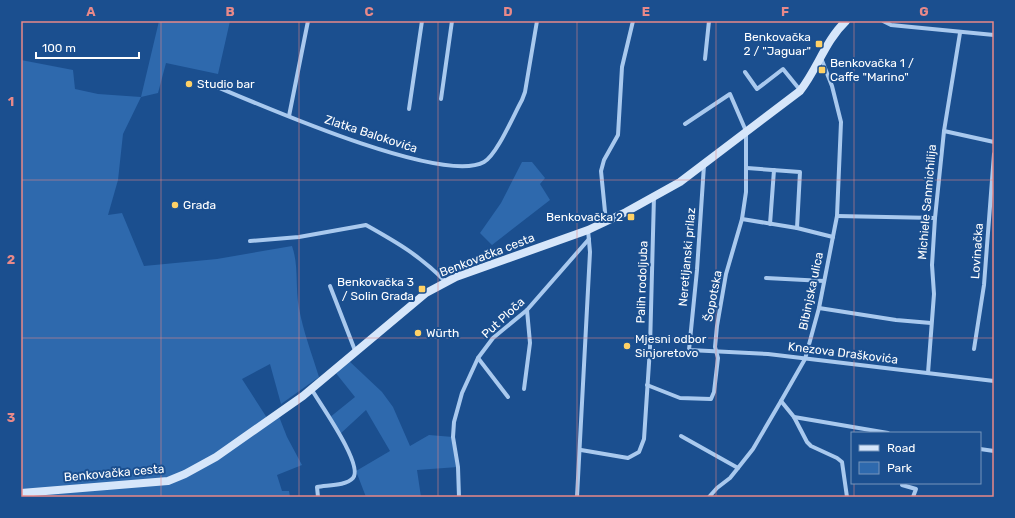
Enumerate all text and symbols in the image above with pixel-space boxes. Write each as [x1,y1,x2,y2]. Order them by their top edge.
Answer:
text: A [86,4,96,19]
text: B [225,4,235,19]
text: C [364,4,374,19]
text: D [503,4,513,19]
text: E [642,4,650,19]
text: F [781,4,789,19]
text: G [919,4,929,19]
place label: Benkovačka 2 / "Jaguar" [744,30,811,58]
scale bar [36,34,139,60]
marker: Benkovačka 2 / "Jaguar" [814,39,824,49]
text: 100 m [42,41,76,55]
place label: Benkovačka 1 / Caffe "Marino" [830,56,914,84]
marker: Benkovačka 1 / Caffe "Marino" [817,65,827,75]
place label: Studio bar [197,77,255,91]
marker: Studio bar [184,79,194,89]
text: 1 [8,94,14,109]
street label: Zlatka Balokovića [323,112,419,156]
street label: Michiele Sanmichilija [915,144,939,260]
place label: Građa [183,198,216,212]
marker: Građa [170,200,180,210]
street label: Neretljanski prilaz [676,207,698,307]
place label: Benkovačka 2 [546,210,623,224]
marker: Benkovačka 2 [626,212,636,222]
street label: Lovinačka [968,223,986,279]
street label: Benkovačka cesta [438,230,536,280]
street label: Palih rodoljuba [634,240,650,324]
street label: Bibinjska ulica [796,251,826,331]
text: 2 [7,252,15,267]
street label: Šopotska [701,269,725,323]
place label: Benkovačka 3 / Solin Građa [337,275,414,303]
marker: Benkovačka 3 / Solin Građa [417,284,427,294]
street label: Put Ploča [479,295,527,341]
place label: Würth [426,326,459,340]
marker: Würth [413,328,423,338]
place label: Mjesni odbor Sinjoretovo [635,332,707,360]
street label: Knezova Draškovića [787,339,899,367]
marker: Mjesni odbor Sinjoretovo [622,341,632,351]
text: 3 [7,410,16,425]
legend [851,432,981,484]
text: Road [887,441,915,455]
text: Park [887,461,913,475]
street label: Benkovačka cesta [63,462,165,484]

